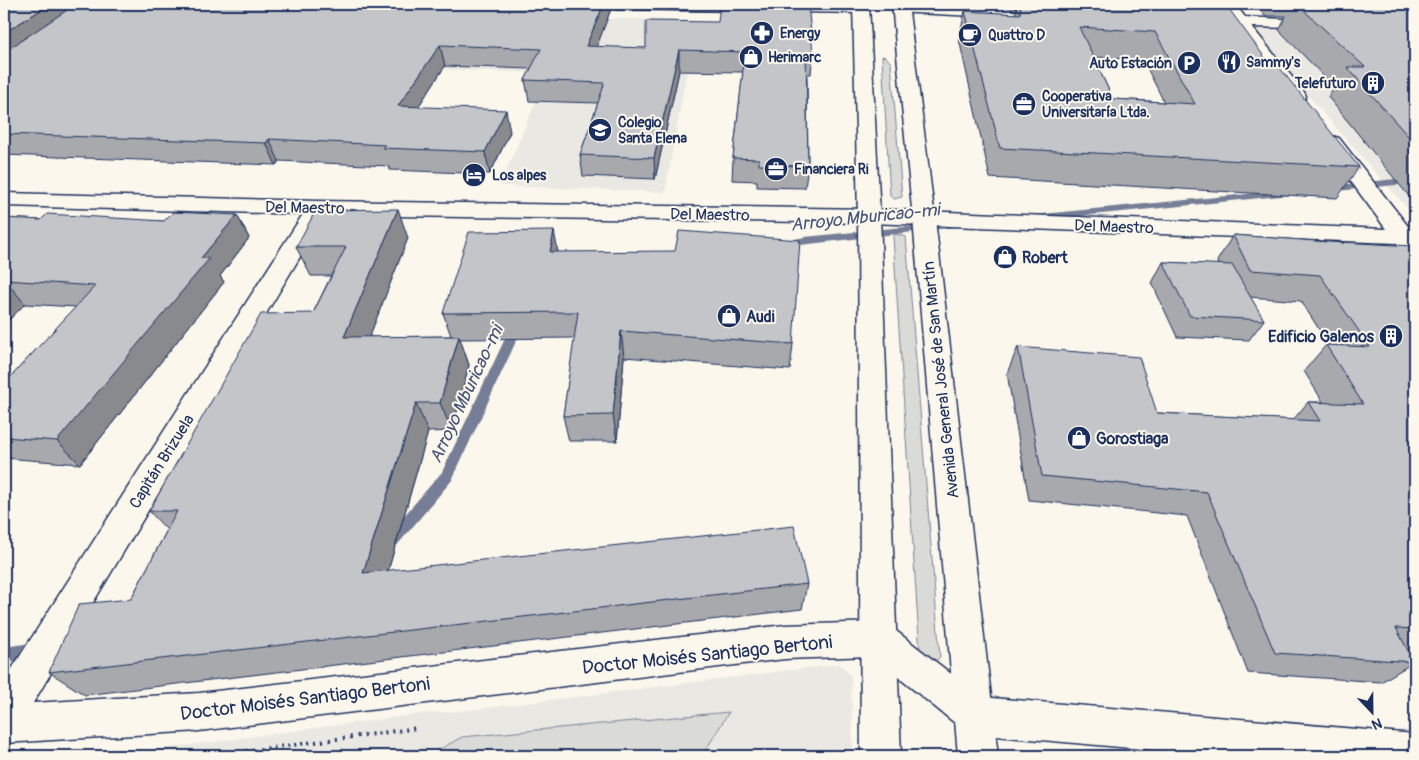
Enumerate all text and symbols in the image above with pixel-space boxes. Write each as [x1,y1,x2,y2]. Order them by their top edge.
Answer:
pharmacy icon: Energy [749,20,775,46]
cafe icon: Quattro D [957,22,983,48]
place label: Energy [780,25,820,42]
place label: Quattro D [988,27,1045,44]
shop icon: Herimarc [738,44,764,70]
place label: Herimarc [768,49,821,66]
restaurant icon: Sammy's [1216,49,1242,75]
parking icon: Auto Estación [1176,50,1202,76]
place label: Sammy's [1246,54,1301,71]
place label: Auto Estación [1089,55,1172,72]
building icon: Telefuturo [1360,70,1386,96]
place label: Telefuturo [1294,75,1356,92]
place label: Cooperativa Universitaría Ltda. [1042,88,1150,121]
office icon: Cooperativa Universitaría Ltda. [1011,91,1037,117]
place label: Colegio Santa Elena [618,114,687,147]
school or university icon: Colegio Santa Elena [587,117,613,143]
office icon: Financiera Ri [763,156,789,182]
place label: Financiera Ri [794,161,869,178]
hotel icon: Los alpes [461,162,487,188]
place label: Los alpes [492,167,547,184]
street label: Del Maestro [265,197,345,219]
water label: Arroyo Mburicao-mi [789,198,943,237]
street label: Del Maestro [670,204,750,226]
street label: Del Maestro [1074,216,1155,238]
shop icon: Robert [992,244,1018,270]
place label: Robert [1022,248,1068,268]
street label: Avenida General José de San Martín [919,260,963,500]
shop icon: Audi [716,303,742,329]
place label: Audi [746,307,775,327]
water label: Arroyo Mburicao-mi [424,319,510,467]
building icon: Edificio Galenos [1378,323,1404,349]
place label: Edificio Galenos [1268,327,1375,347]
street label: Capitán Brizuela [125,411,199,512]
shop icon: Gorostiaga [1066,425,1092,451]
place label: Gorostiaga [1096,429,1169,449]
street label: Doctor Moisés Santiago Bertoni [581,630,833,680]
street label: Doctor Moisés Santiago Bertoni [179,672,431,726]
north arrow [1346,688,1396,738]
text: N [1369,714,1384,733]

